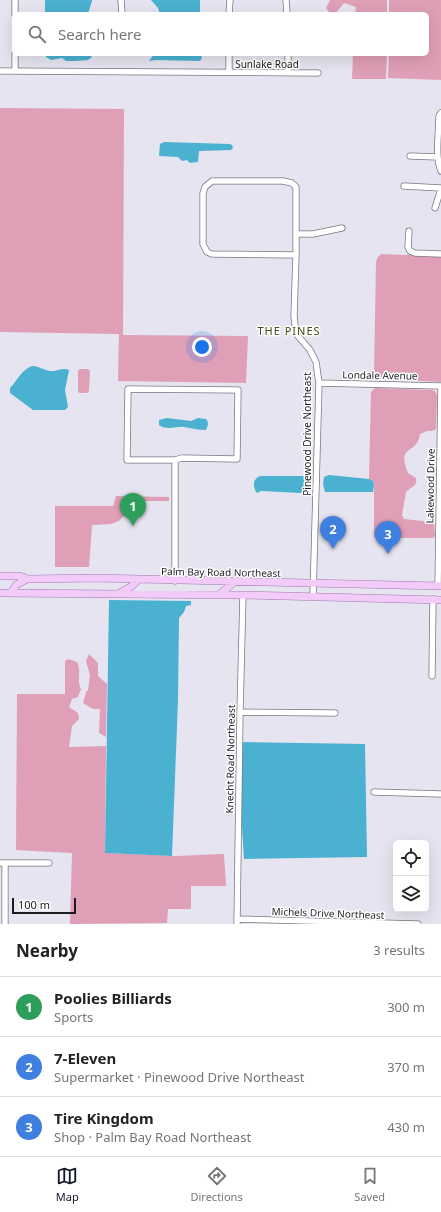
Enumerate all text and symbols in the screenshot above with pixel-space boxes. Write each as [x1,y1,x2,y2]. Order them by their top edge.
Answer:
search box [12,12,429,56]
icon: search [26,23,48,45]
text: Search here [58,24,141,44]
street label: Sunlake Road [235,57,299,71]
district label: THE PINES [257,323,321,338]
your location [192,337,212,357]
street label: Londale Avenue [342,367,418,383]
street label: Pinewood Drive Northeast [300,372,314,496]
street label: Lakewood Drive [422,448,438,524]
pin: 1 [120,493,146,526]
pin: 2 [320,516,346,549]
pin: 3 [375,521,401,554]
street label: Palm Bay Road Northeast [161,564,281,580]
street label: Knecht Road Northeast [222,704,238,814]
map controls [393,840,429,912]
button: locate [393,840,429,876]
button: layers [393,876,429,912]
scale bar [12,896,76,915]
text: 100 m [18,897,50,912]
street label: Michels Drive Northeast [271,904,385,922]
text: Nearby [16,939,78,962]
text: 3 results [373,941,425,959]
text: Poolies Billiards [54,988,172,1008]
text: 1 [25,998,33,1016]
text: 300 m [387,998,425,1016]
text: Sports [54,1008,93,1026]
text: 7-Eleven [54,1048,116,1068]
text: 2 [25,1058,33,1076]
text: 370 m [387,1058,425,1076]
text: Supermarket · Pinewood Drive Northeast [54,1068,304,1086]
text: Tire Kingdom [54,1108,154,1128]
text: 3 [25,1118,33,1136]
text: 430 m [387,1118,425,1136]
text: Shop · Palm Bay Road Northeast [54,1128,251,1146]
tab: Map [56,1165,79,1204]
tab: Directions [190,1165,243,1204]
tab: Saved [354,1165,385,1204]

